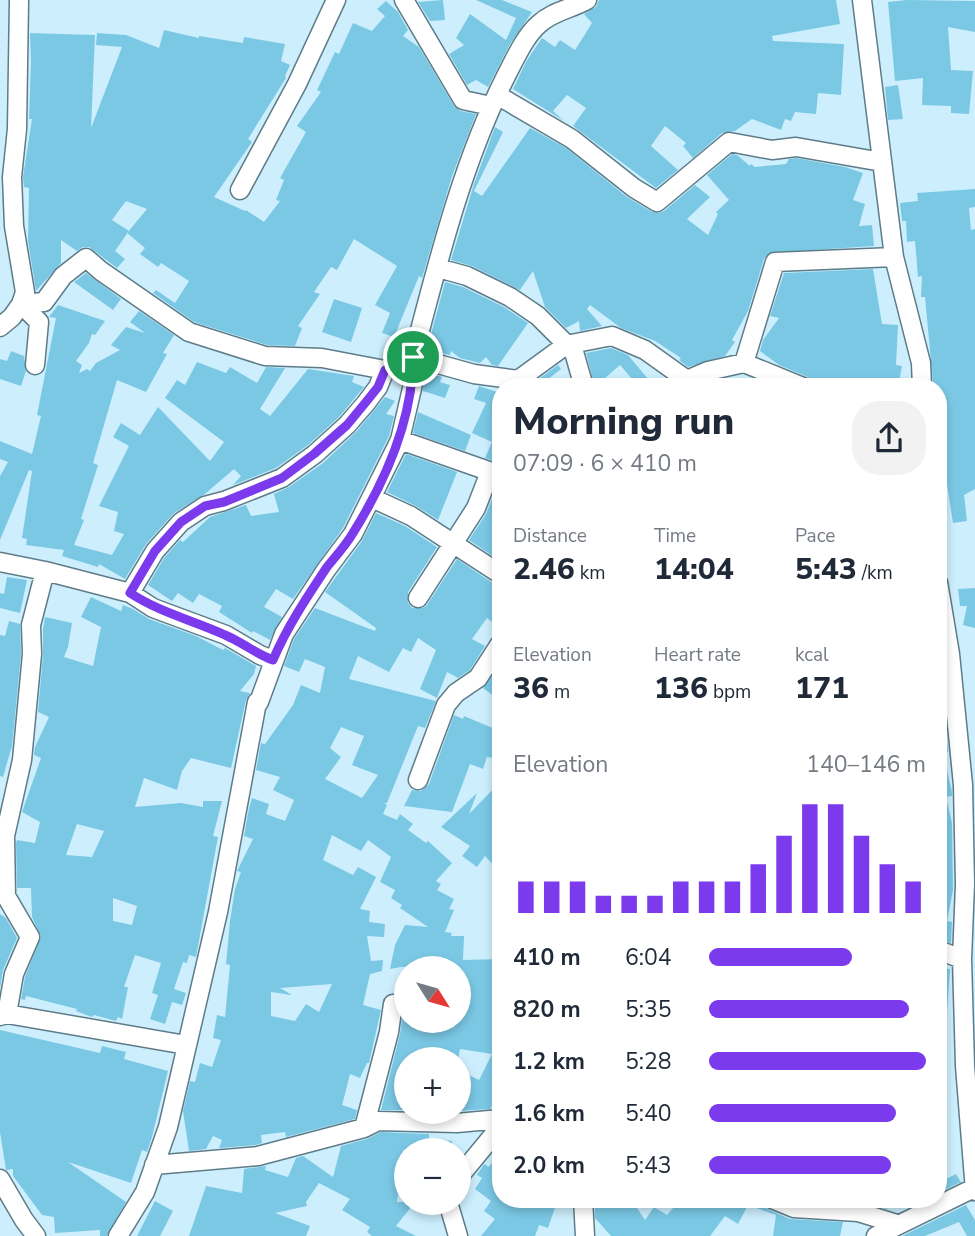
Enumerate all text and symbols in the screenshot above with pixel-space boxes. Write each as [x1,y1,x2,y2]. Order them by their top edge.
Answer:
pin [383,327,443,387]
icon: arrive [394,338,432,376]
text: Morning run [513,396,734,447]
button: share [852,401,926,475]
text: 07:09 · 6 × 410 m [513,448,697,479]
text: Distance [513,523,587,549]
text: Time [654,523,696,549]
text: Pace [795,523,835,549]
text: 2.46 [513,549,575,590]
text: 14:04 [654,549,734,590]
text: 5:43 [795,549,857,590]
text: km [575,560,605,586]
text: /km [857,560,893,586]
text: Elevation [513,642,592,668]
text: Heart rate [654,642,741,668]
text: kcal [795,642,829,668]
text: 36 [513,668,549,709]
text: 136 [654,668,708,709]
text: 171 [795,668,849,709]
text: m [549,679,570,705]
text: bpm [708,679,751,705]
text: Elevation [513,749,608,780]
text: 140–146 m [806,749,926,780]
text: 410 m [513,942,581,973]
text: 6:04 [625,942,672,973]
north arrow [394,956,471,1032]
map controls [394,956,471,1215]
text: 820 m [513,994,581,1025]
text: 5:35 [625,994,672,1025]
text: 1.2 km [513,1046,585,1077]
text: 5:28 [625,1046,672,1077]
button: + [394,1047,471,1124]
text: 1.6 km [513,1098,585,1129]
text: 5:40 [625,1098,672,1129]
button: − [394,1138,471,1215]
text: 2.0 km [513,1150,585,1181]
text: 5:43 [625,1150,672,1181]

